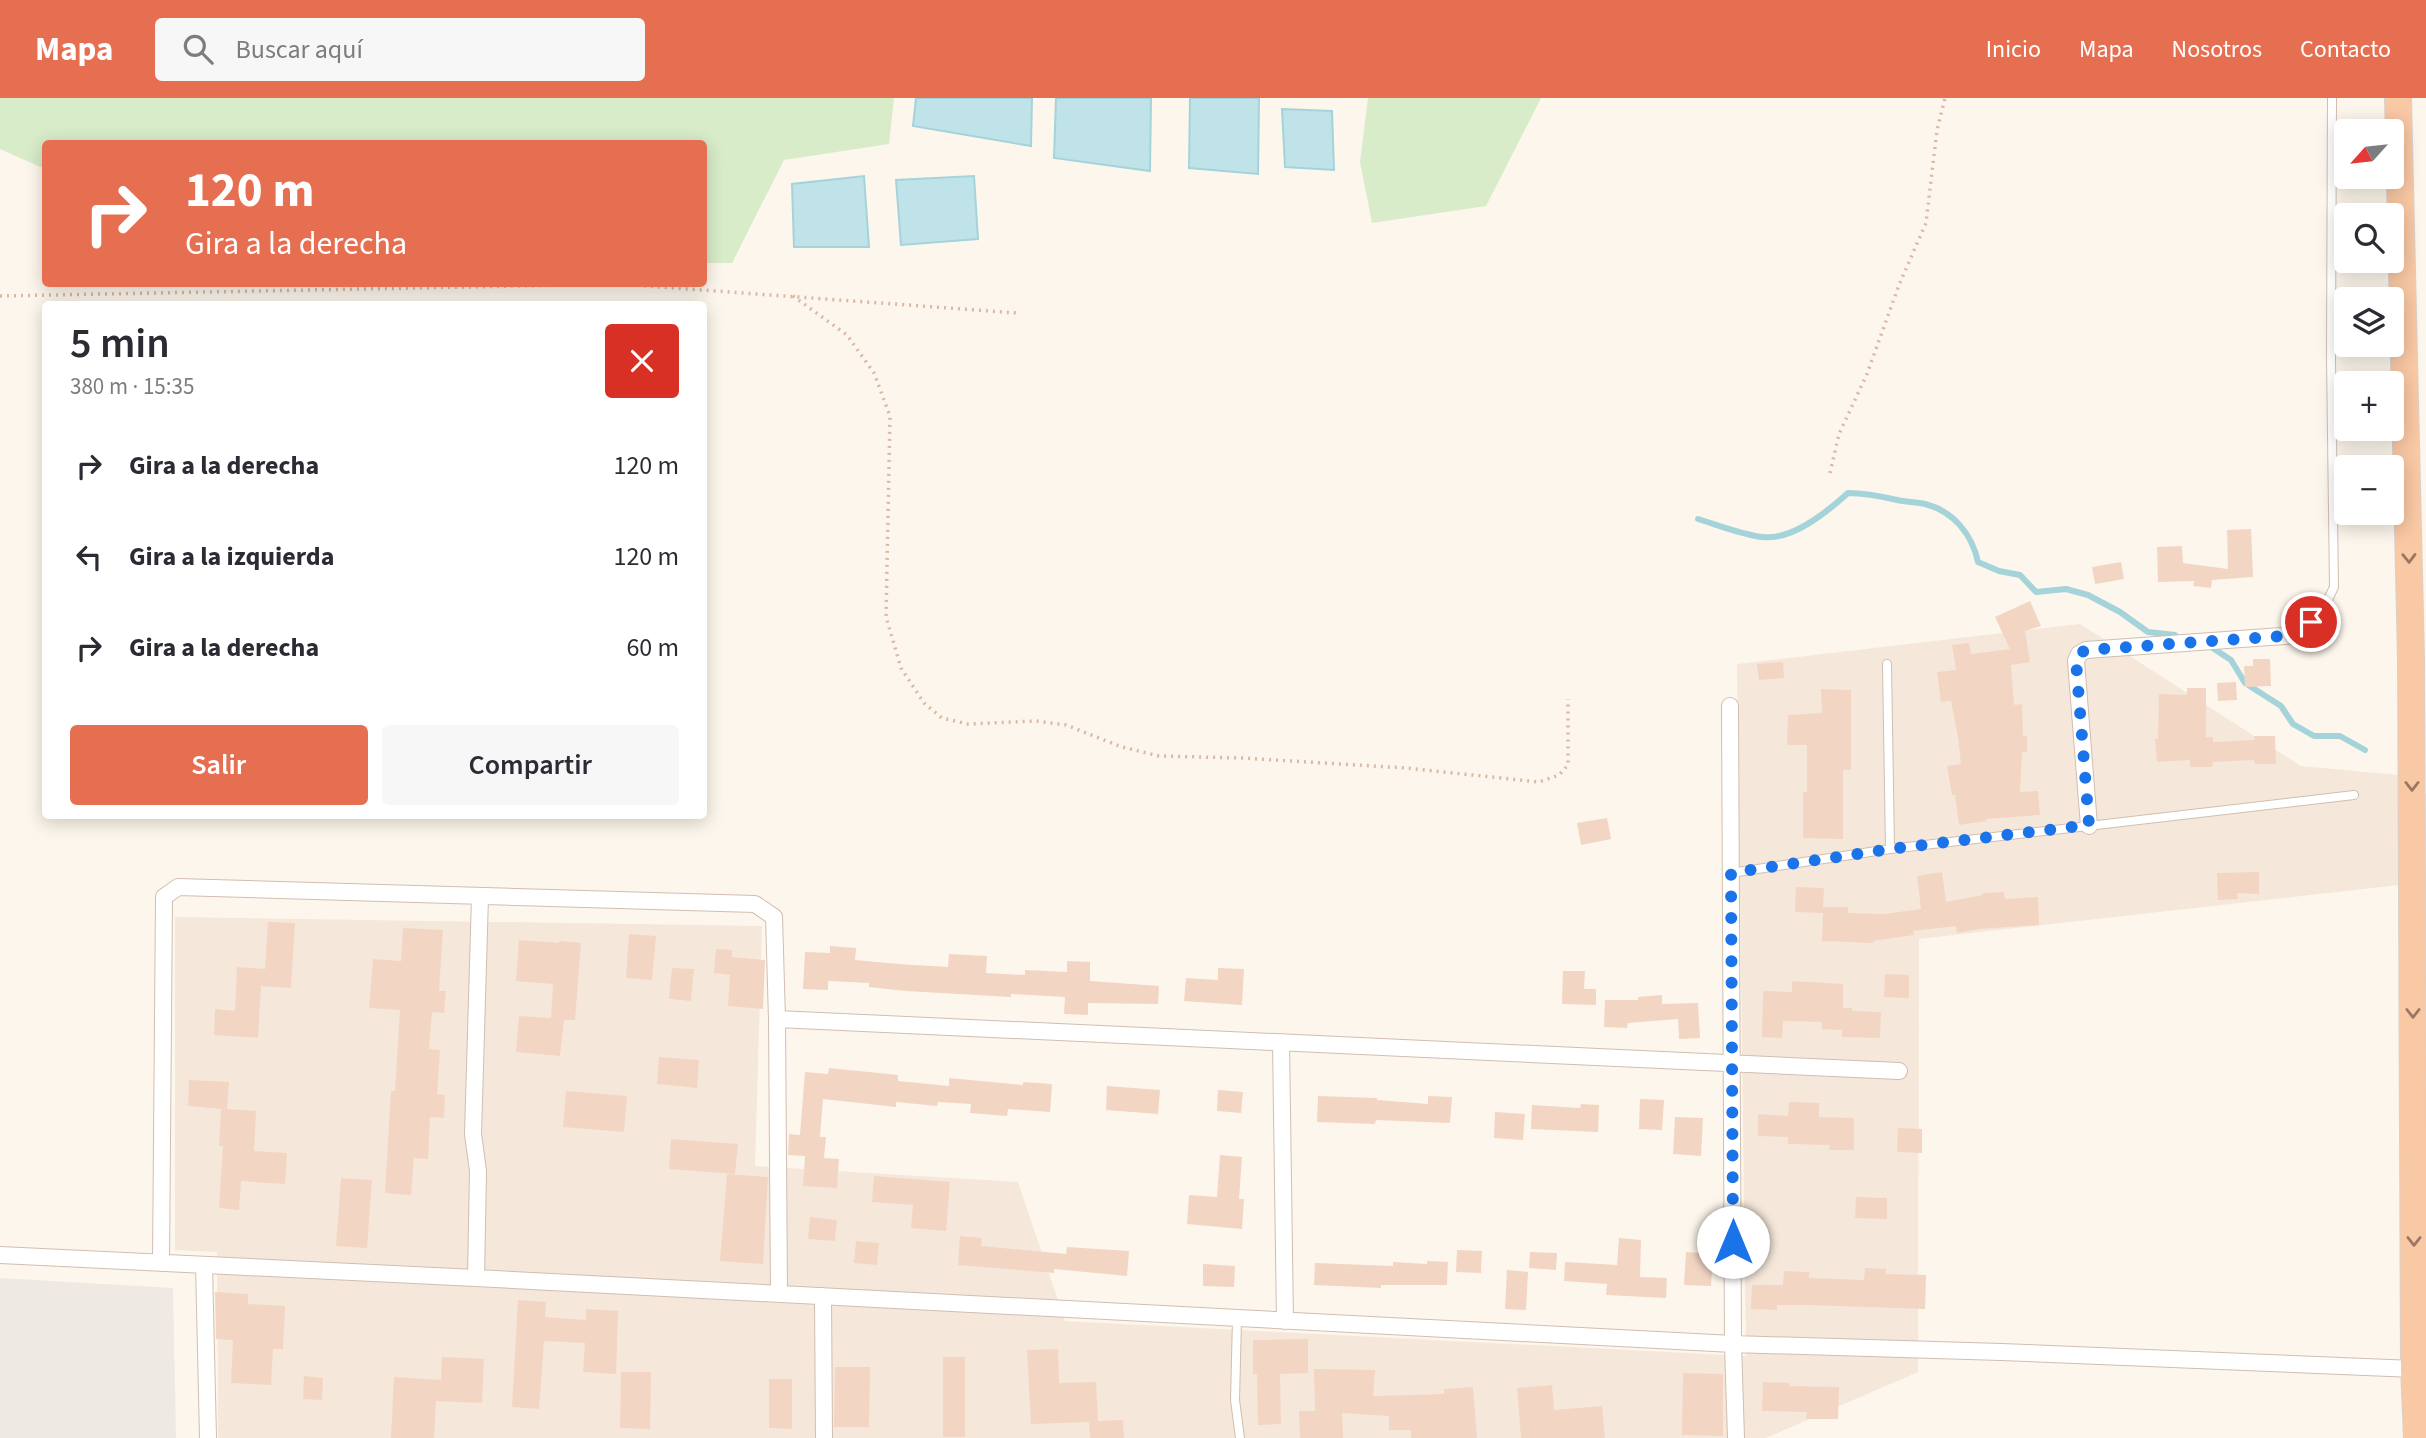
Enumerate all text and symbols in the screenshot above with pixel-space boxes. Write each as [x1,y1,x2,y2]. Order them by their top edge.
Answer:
search box [155,18,645,81]
text: Mapa [35,26,113,73]
icon: search [179,30,217,68]
text: Buscar aquí [235,31,363,68]
text: Inicio [1986,32,2041,67]
text: Mapa [2079,32,2134,67]
text: Nosotros [2172,32,2262,67]
text: Contacto [2300,32,2391,67]
north arrow [2334,119,2404,189]
map controls [2334,119,2404,525]
text: 120 m [185,156,314,226]
icon: right [70,168,161,259]
button: search [2334,203,2404,273]
text: Gira a la derecha [185,221,407,267]
button: layers [2334,287,2404,357]
text: 5 min [70,314,170,374]
button: close [605,324,679,398]
text: 380 m · 15:35 [70,370,194,403]
button: + [2334,371,2404,441]
icon: right [70,447,108,485]
text: Gira a la derecha [129,447,319,484]
text: 120 m [613,447,679,484]
button: − [2334,455,2404,525]
icon: left [70,538,108,576]
text: Gira a la izquierda [129,538,334,575]
text: 120 m [613,538,679,575]
one-way arrow [2401,553,2417,564]
pin [2281,592,2341,652]
icon: arrive [2292,603,2330,641]
icon: right [70,629,108,667]
text: Gira a la derecha [129,629,319,666]
text: 60 m [626,629,679,666]
button: Salir [70,725,368,805]
button: Compartir [382,725,679,805]
one-way arrow [2404,781,2420,791]
one-way arrow [2405,1008,2421,1019]
position arrow [1696,1205,1770,1279]
one-way arrow [2406,1235,2421,1246]

